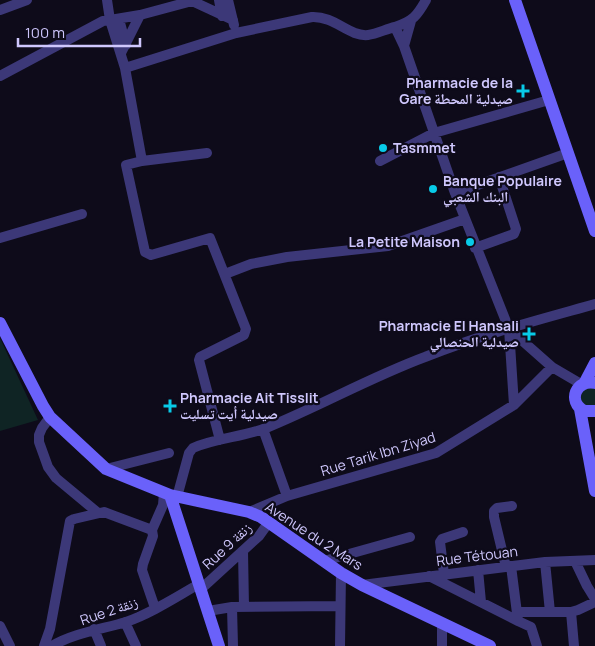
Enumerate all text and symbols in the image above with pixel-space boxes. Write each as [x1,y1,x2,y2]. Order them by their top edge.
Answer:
scale bar [18,15,140,47]
text: 100 m [25,22,65,43]
place label: Pharmacie de la Gare صيدلية المحطة [399,73,513,108]
marker: Pharmacie de la Gare صيدلية المحطة [517,85,529,97]
place label: Tasmmet [393,138,456,157]
marker: Tasmmet [377,142,389,154]
place label: Banque Populaire البنك الشعبي [443,171,562,208]
marker: Banque Populaire البنك الشعبي [427,183,439,195]
place label: La Petite Maison [349,232,460,251]
marker: La Petite Maison [464,236,476,248]
place label: Pharmacie El Hansali صيدلية الحنصالي [379,316,519,353]
marker: Pharmacie El Hansali صيدلية الحنصالي [523,328,535,340]
place label: Pharmacie Ait Tisslit صيدلية أيت تسليت [180,388,319,423]
marker: Pharmacie Ait Tisslit صيدلية أيت تسليت [164,400,176,412]
street label: Rue Tarik Ibn Ziyad [318,427,438,480]
street label: Avenue du 2 Mars [262,497,367,574]
street label: Rue 9 زنقة [198,518,255,573]
street label: Rue Tétouan [435,541,519,570]
street label: Rue 2 زنقة [77,592,140,629]

